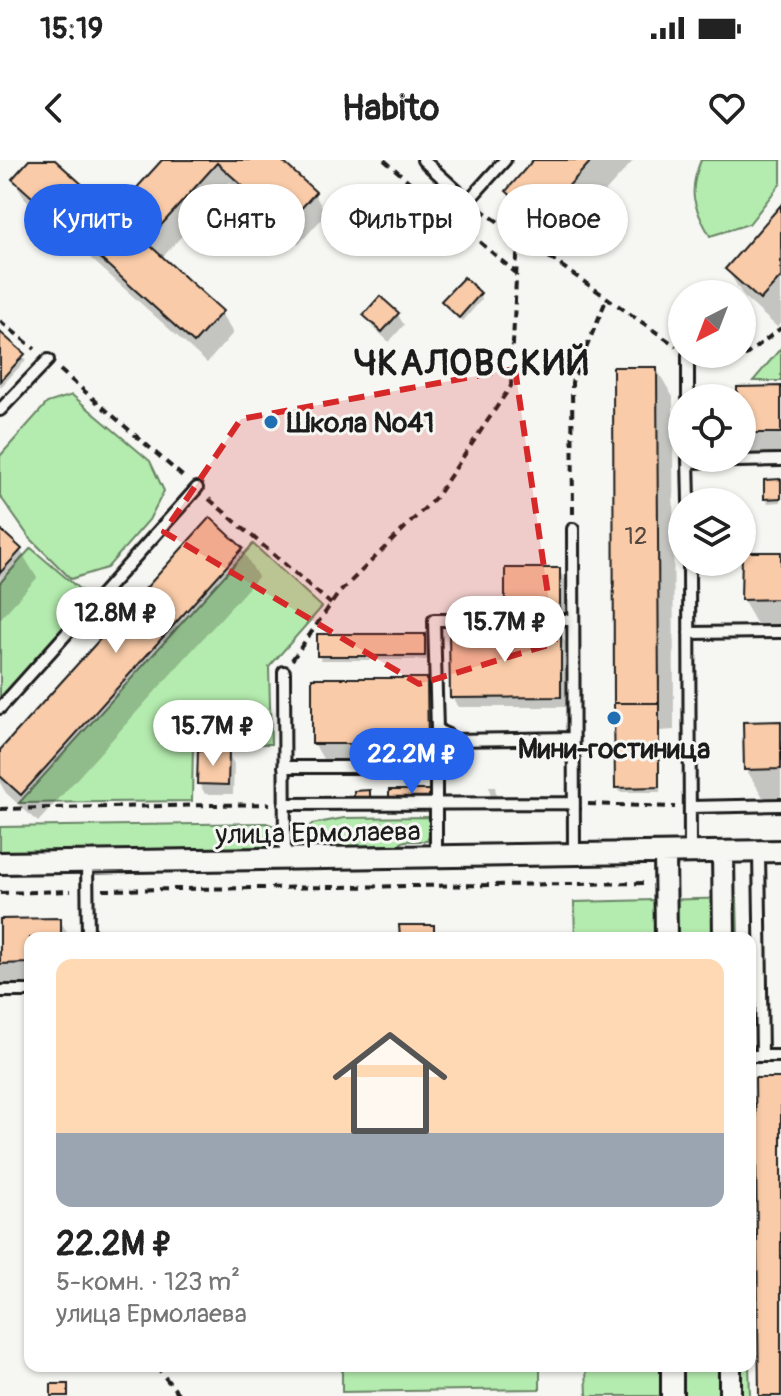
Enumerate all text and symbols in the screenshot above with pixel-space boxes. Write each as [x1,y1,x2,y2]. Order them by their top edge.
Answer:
text: 15:19 [40,10,103,47]
icon: back [32,86,76,130]
text: Habito [342,86,439,131]
icon: heart [705,86,749,130]
chip: Купить [24,184,162,256]
chip: Снять [178,184,305,256]
chip: Фильтры [321,184,481,256]
chip: Новое [497,184,628,256]
north arrow [668,280,756,368]
map controls [668,280,756,576]
district label: ЧКАЛОВСКИЙ [354,341,590,386]
button: locate [668,384,756,472]
place label: Школа №41 [286,406,434,441]
marker: Школа №41 [262,413,280,431]
button: layers [668,488,756,576]
house number: 12 [625,522,647,551]
pin: 12.8M ₽ [42,587,190,655]
pin: 15.7M ₽ [431,596,579,664]
text: 12.8M ₽ [74,597,158,629]
text: 15.7M ₽ [463,606,547,638]
pin: 15.7M ₽ [139,700,287,768]
marker: Мини-гостиница [605,709,623,727]
text: 15.7M ₽ [171,710,255,742]
pin: 22.2M ₽ [338,728,486,796]
place label: Мини-гостиница [518,732,710,767]
text: 22.2M ₽ [367,738,457,770]
street label: улица Ермолаева [214,814,421,853]
icon: home [318,1011,462,1155]
text: 22.2M ₽ [56,1223,173,1266]
text: 5-комн. · 123 m² [56,1266,240,1298]
text: улица Ермолаева [56,1298,247,1330]

